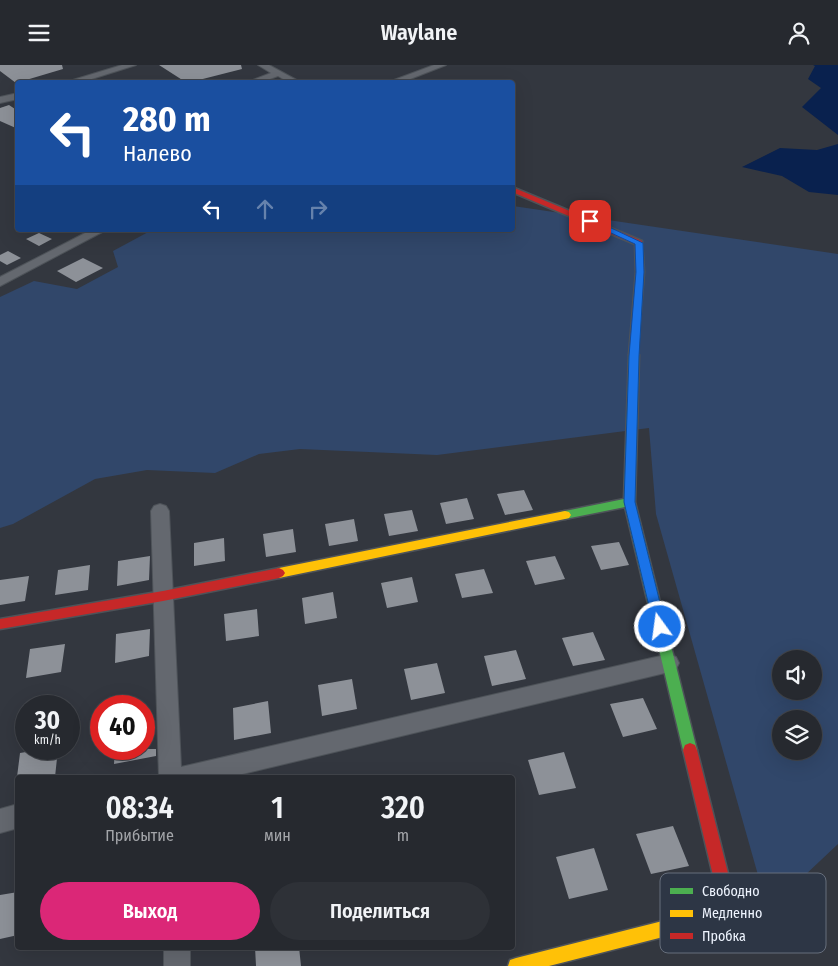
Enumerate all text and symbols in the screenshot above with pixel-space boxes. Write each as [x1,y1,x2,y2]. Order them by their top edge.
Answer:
icon: menu [25,19,53,47]
text: Waylane [381,19,457,46]
icon: person [785,19,813,47]
text: 280 m [123,98,211,140]
icon: left [40,100,105,165]
text: Налево [123,140,192,167]
icon: left [198,195,226,223]
icon: ahead [251,195,279,223]
icon: right [304,195,332,223]
pin [569,200,611,242]
icon: arrive [576,207,604,235]
position arrow [633,600,685,652]
map controls [772,650,822,760]
button: sound [772,650,822,700]
speed limit sign: 40 [90,695,155,760]
text: 30 [35,706,60,736]
button: layers [772,710,822,760]
text: km/h [34,733,61,747]
text: 08:34 [105,790,174,826]
text: 1 [271,790,284,826]
text: 320 [381,790,425,826]
text: Прибытие [105,826,174,845]
text: мин [264,826,291,845]
text: m [397,826,409,845]
legend [660,873,826,953]
button: Выход [40,882,260,940]
button: Поделиться [270,882,490,940]
text: Свободно [702,883,760,900]
text: Медленно [702,905,762,922]
text: Пробка [702,928,746,945]

